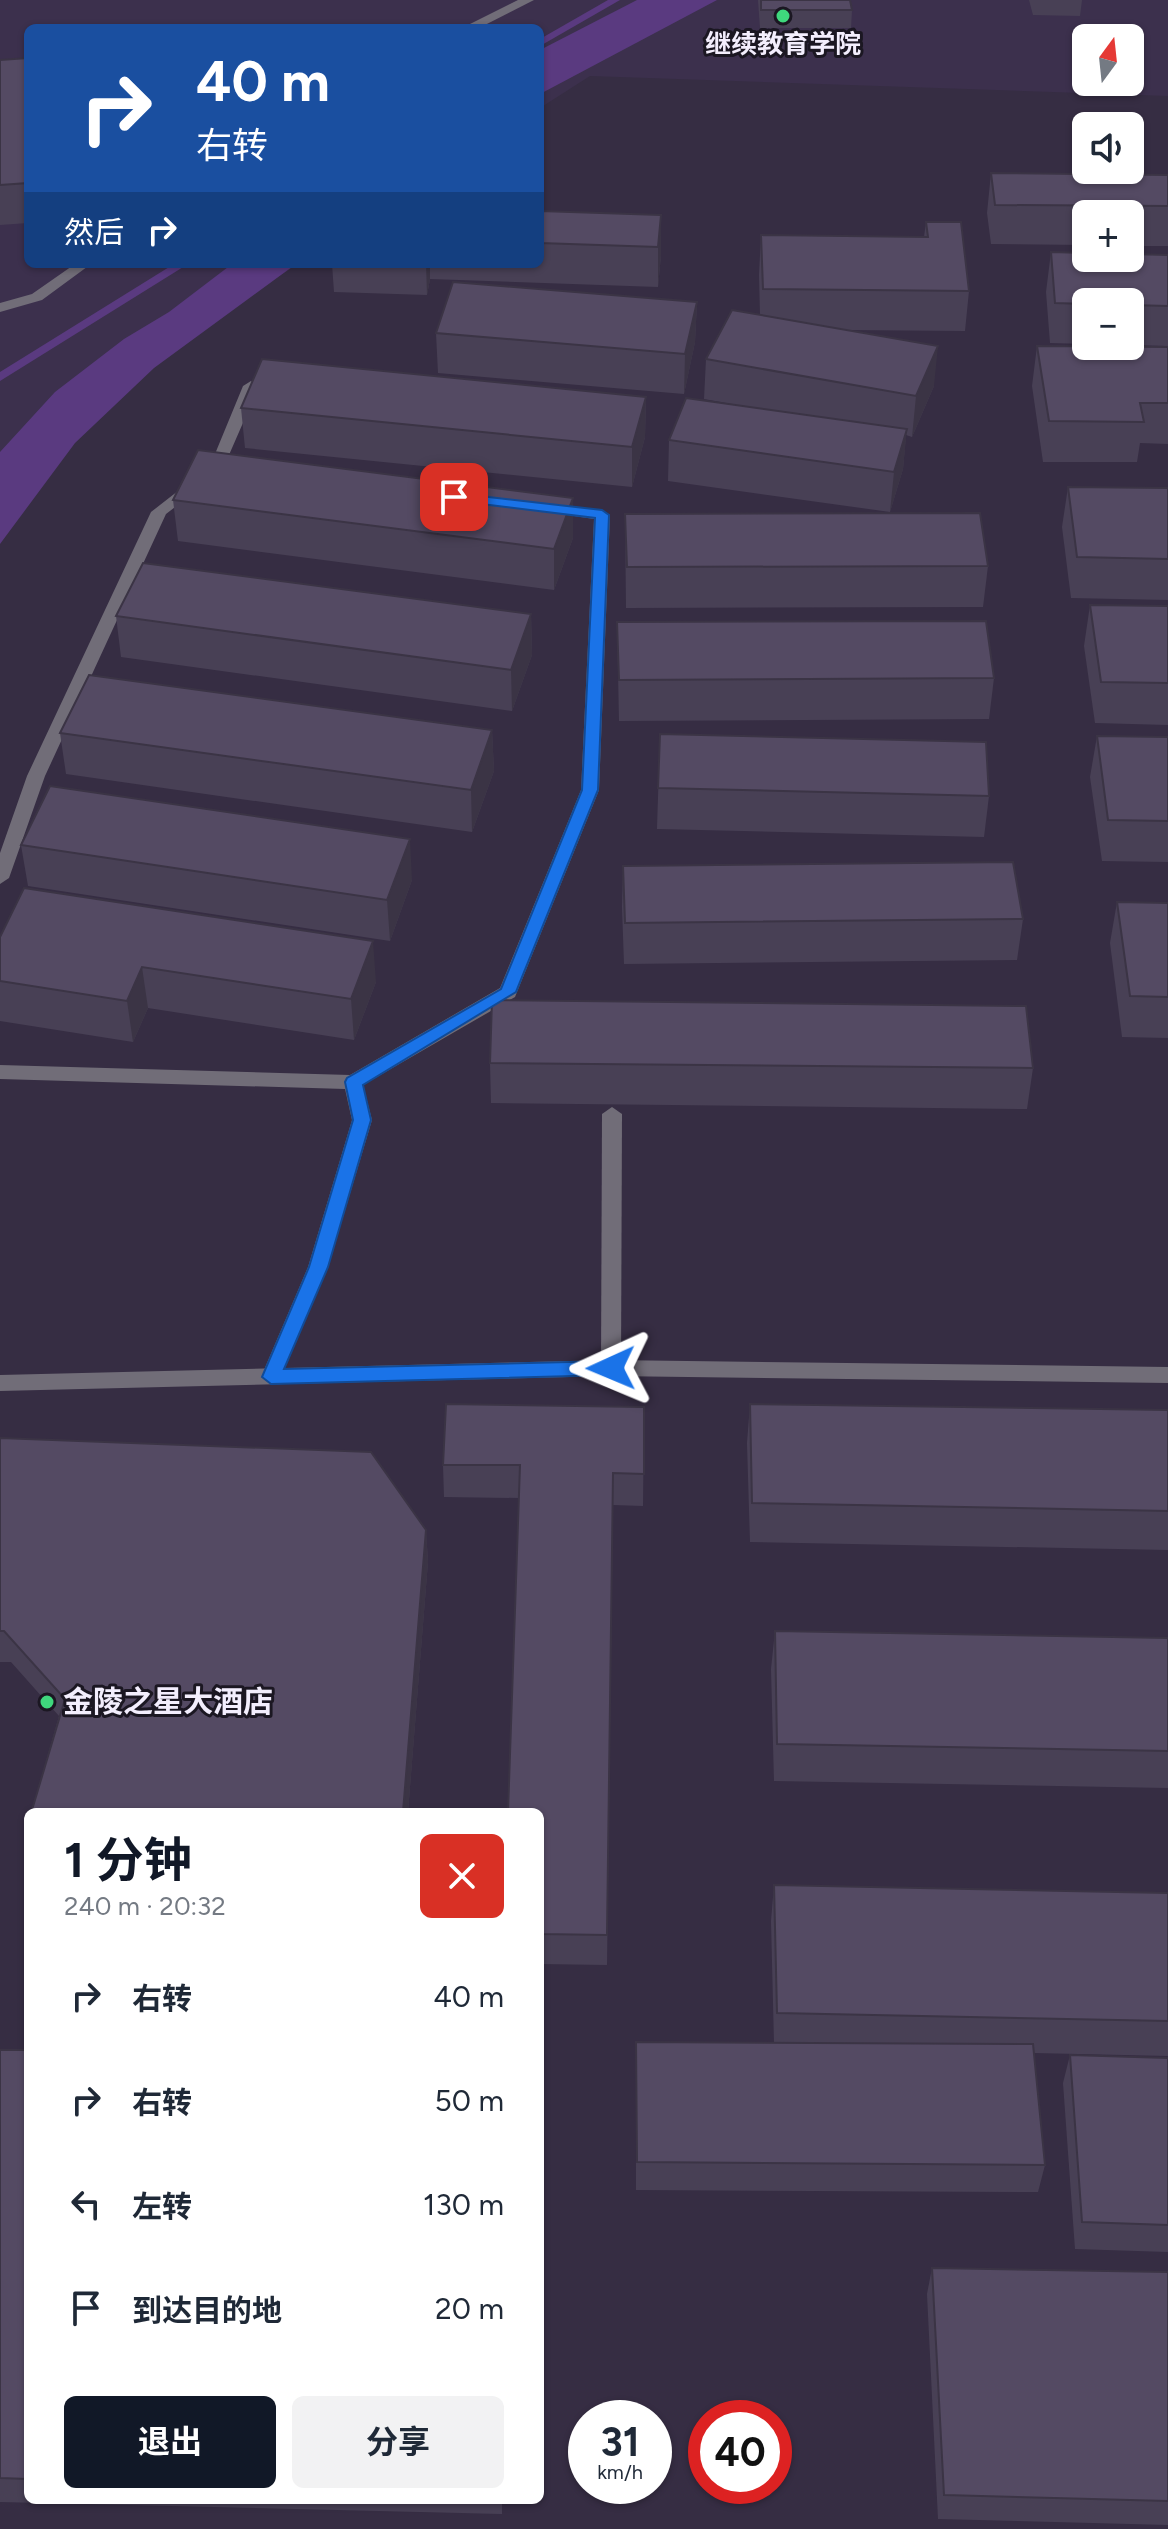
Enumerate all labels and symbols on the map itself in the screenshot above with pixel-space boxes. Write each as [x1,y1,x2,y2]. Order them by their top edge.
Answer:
marker: 继续教育学院 [774,7,792,25]
north arrow [1072,24,1144,96]
place label: 继续教育学院 [705,28,861,60]
pin [420,463,488,531]
position arrow [569,1326,653,1410]
place label: 金陵之星大酒店 [63,1683,273,1720]
marker: 金陵之星大酒店 [38,1693,56,1711]
speed limit sign: 40 [688,2400,792,2504]

